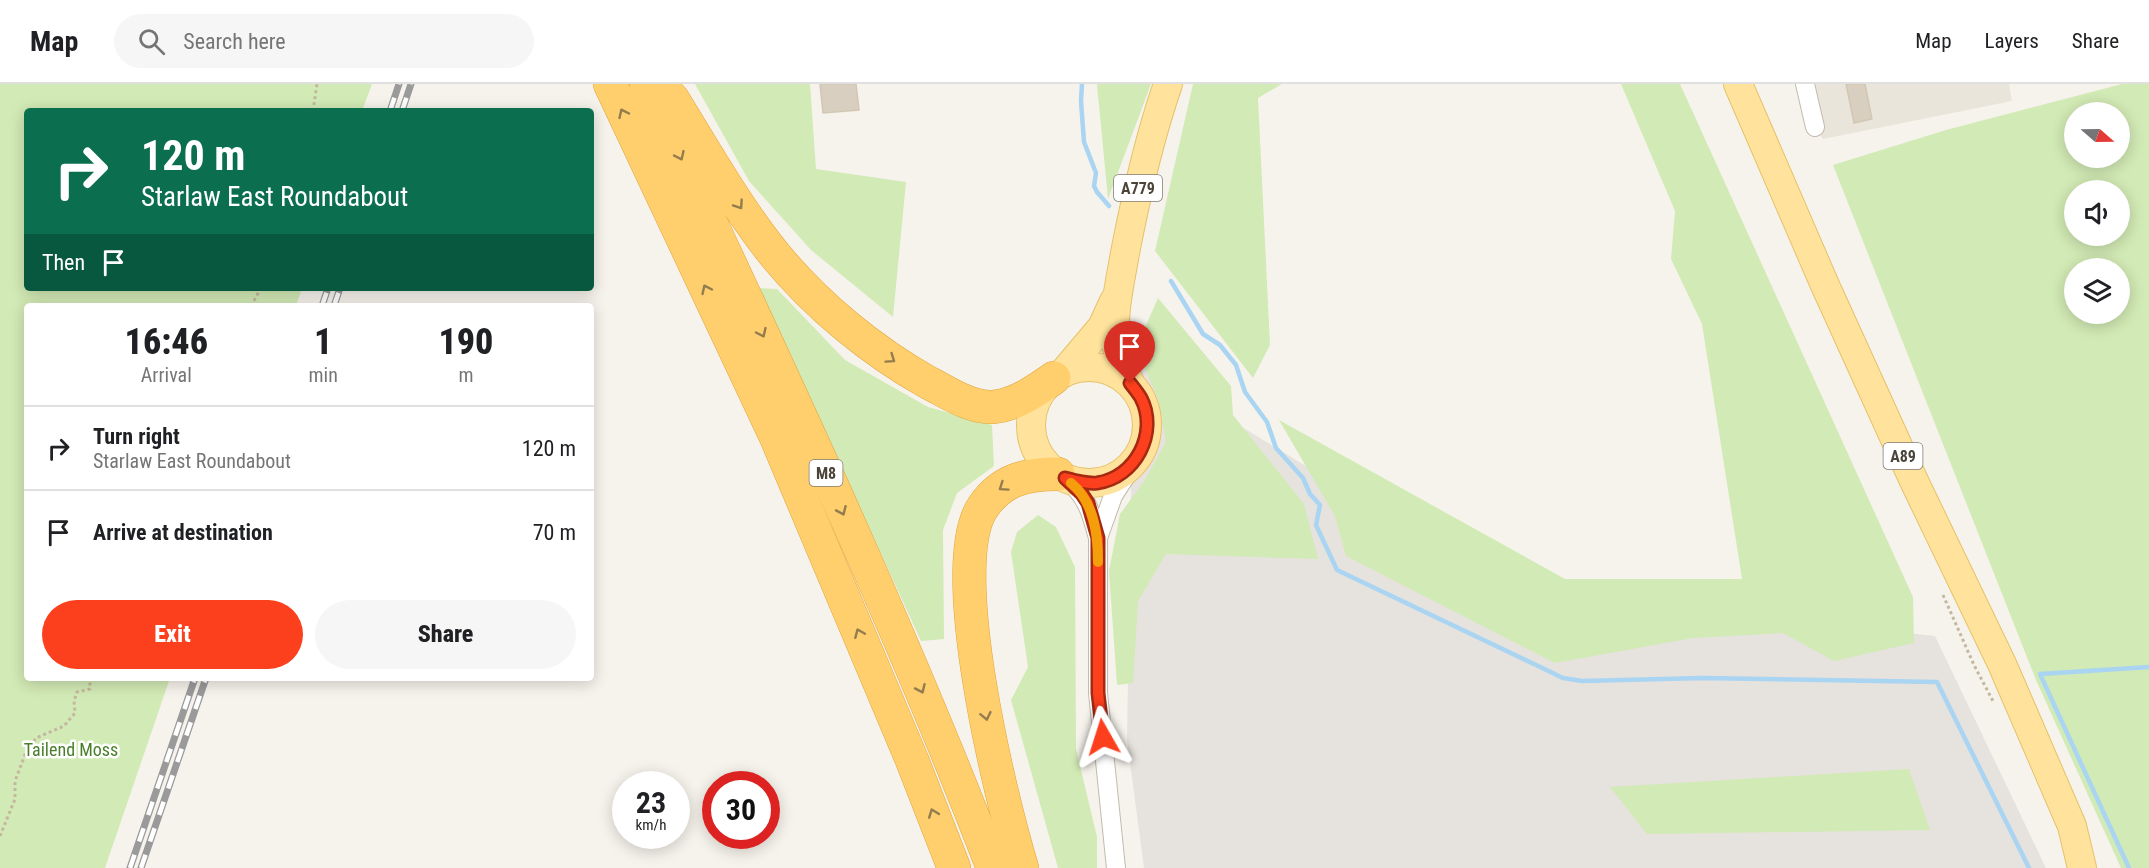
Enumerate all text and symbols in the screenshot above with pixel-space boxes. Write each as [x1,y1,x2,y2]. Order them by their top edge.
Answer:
search box [114,14,534,68]
text: Map [30,25,78,58]
icon: search [135,25,168,58]
text: Search here [183,29,286,54]
text: Map [1915,29,1952,53]
text: Layers [1985,29,2039,53]
text: Share [2072,29,2119,53]
north arrow [2064,102,2130,168]
map controls [2064,102,2130,324]
one-way arrow [619,108,631,119]
text: 120 m [141,131,246,180]
icon: right [42,132,120,210]
one-way arrow [672,150,684,161]
road number: A779 [1114,175,1162,201]
button: sound [2064,180,2130,246]
text: Starlaw East Roundabout [141,181,408,213]
one-way arrow [732,198,743,209]
icon: arrive [97,246,130,279]
text: Then [42,250,85,275]
button: layers [2064,258,2130,324]
one-way arrow [702,284,714,295]
text: 16:46 [125,321,208,363]
text: 1 [314,321,332,363]
text: 190 [438,321,493,363]
pin [1104,321,1155,383]
one-way arrow [754,327,766,338]
icon: arrive [1113,330,1146,363]
one-way arrow [885,352,896,363]
text: Arrival [141,363,192,387]
text: min [309,363,338,387]
text: m [458,363,473,387]
text: Turn right [93,424,180,449]
icon: right [42,432,75,465]
text: 120 m [522,436,576,461]
road number: A89 [1884,443,1922,469]
text: Starlaw East Roundabout [93,449,291,473]
road number: M8 [810,460,842,486]
one-way arrow [999,480,1010,491]
one-way arrow [835,504,847,515]
icon: arrive [42,516,75,549]
text: Arrive at destination [93,520,273,545]
text: 70 m [533,520,576,545]
button: Exit [42,600,303,669]
button: Share [315,600,576,669]
one-way arrow [854,628,866,639]
one-way arrow [914,683,926,694]
position arrow [1071,705,1135,769]
one-way arrow [979,710,992,720]
park label: Tailend Moss [24,739,118,760]
speed limit sign: 30 [702,771,780,849]
text: 23 [636,785,666,820]
one-way arrow [928,809,940,820]
text: km/h [636,816,666,834]

